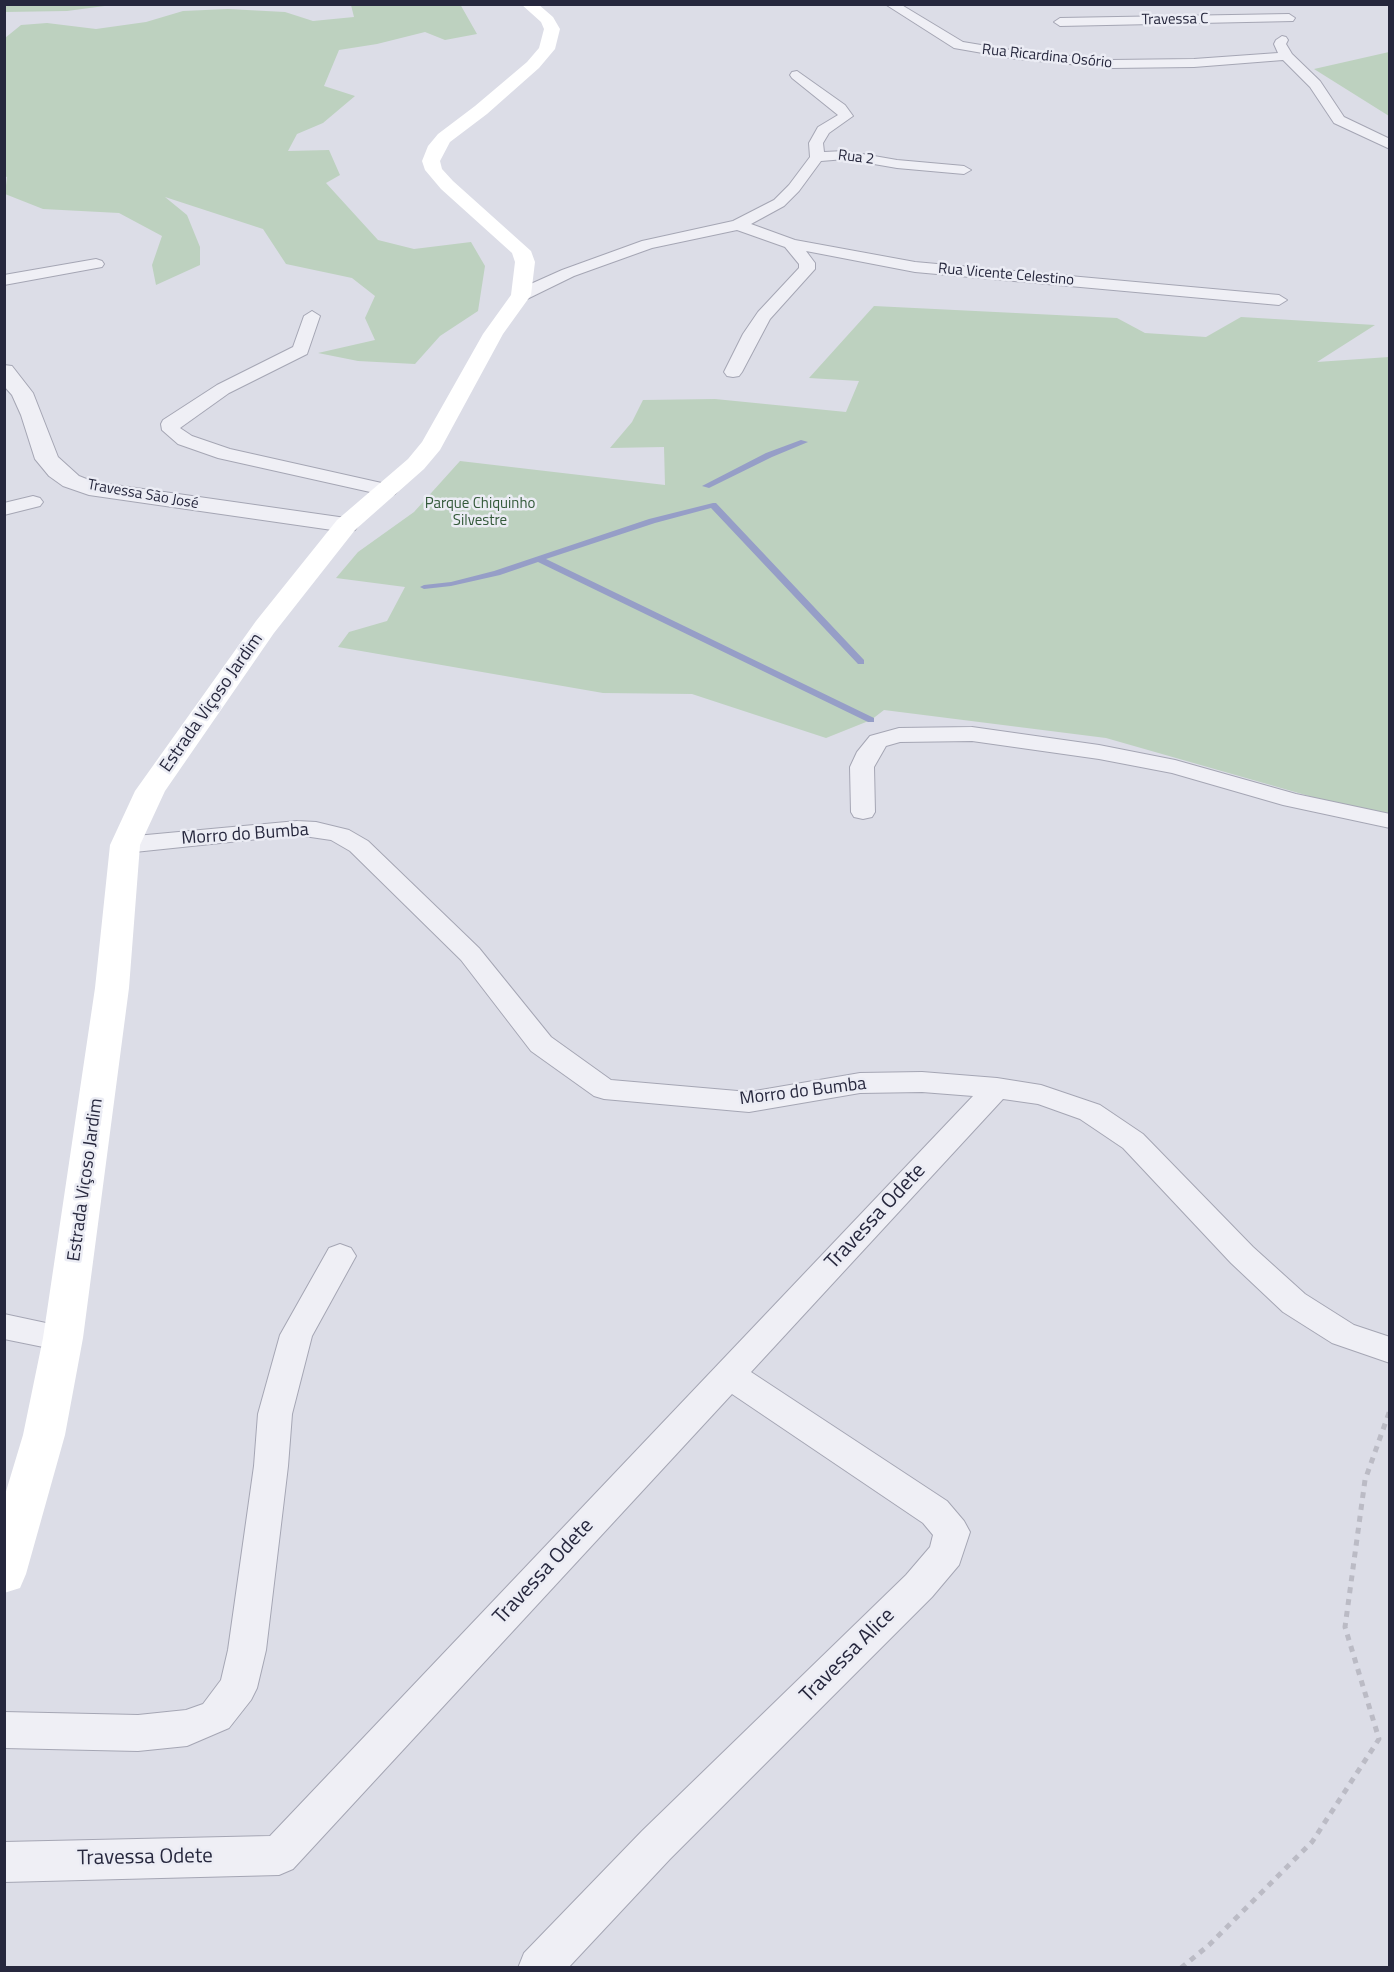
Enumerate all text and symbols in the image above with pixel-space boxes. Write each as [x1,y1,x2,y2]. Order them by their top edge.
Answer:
street label: Travessa C [1141,10,1209,30]
street label: Rua Ricardina Osório [981,41,1113,73]
street label: Rua 2 [837,147,875,169]
street label: Rua Vicente Celestino [937,260,1075,290]
street label: Travessa São José [86,476,200,514]
park label: Parque Chiquinho Silvestre [425,495,535,530]
street label: Estrada Viçoso Jardim [156,629,268,777]
street label: Morro do Bumba [181,820,309,850]
street label: Morro do Bumba [738,1074,868,1110]
street label: Estrada Viçoso Jardim [64,1097,108,1263]
street label: Travessa Odete [821,1159,931,1275]
street label: Travessa Odete [489,1514,599,1630]
street label: Travessa Alice [795,1603,901,1709]
street label: Travessa Odete [77,1844,213,1872]

